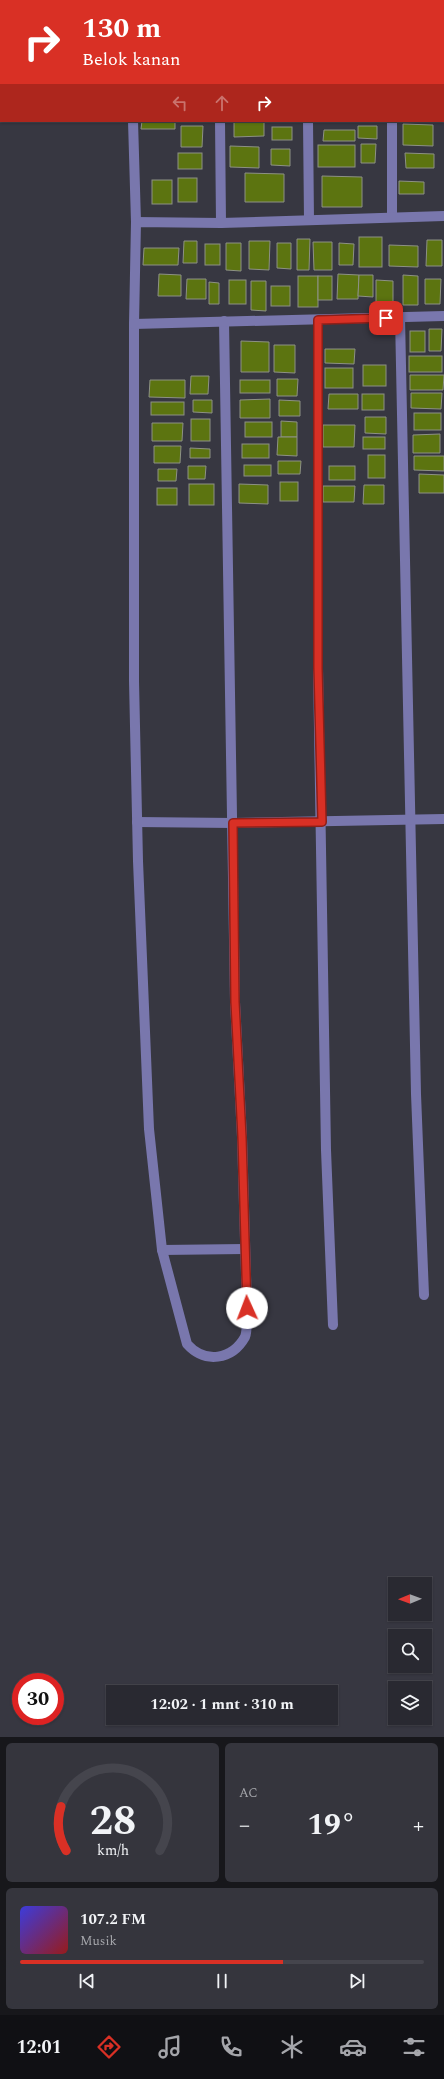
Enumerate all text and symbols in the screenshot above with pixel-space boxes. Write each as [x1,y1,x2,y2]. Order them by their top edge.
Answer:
text: 130 m [82,7,161,50]
icon: right [16,16,68,68]
text: Belok kanan [82,46,181,73]
icon: left [169,92,191,114]
icon: ahead [211,92,233,114]
icon: right [253,92,275,114]
pin [369,301,403,335]
icon: arrive [375,307,397,329]
position arrow [226,1287,268,1329]
north arrow [388,1577,432,1621]
map controls [388,1577,432,1725]
button: search [388,1629,432,1673]
speed limit sign: 30 [12,1673,64,1725]
button: layers [388,1681,432,1725]
text: 12:02 · 1 mnt · 310 m [150,1693,294,1716]
text: AC [239,1783,258,1803]
text: 28 [89,1789,136,1852]
text: 19° [307,1802,356,1848]
text: − [239,1809,250,1842]
text: + [413,1809,424,1842]
text: km/h [96,1839,129,1861]
text: 107.2 FM [80,1908,146,1931]
text: Musik [80,1931,117,1951]
icon: previous [76,1970,98,1992]
icon: pause [211,1970,233,1992]
icon: next [346,1970,368,1992]
icon: directions [95,2033,123,2061]
icon: music [156,2033,184,2061]
icon: phone [217,2033,245,2061]
icon: climate [278,2033,306,2061]
icon: car [339,2033,367,2061]
icon: filters [400,2033,428,2061]
text: 12:01 [16,2034,62,2061]

